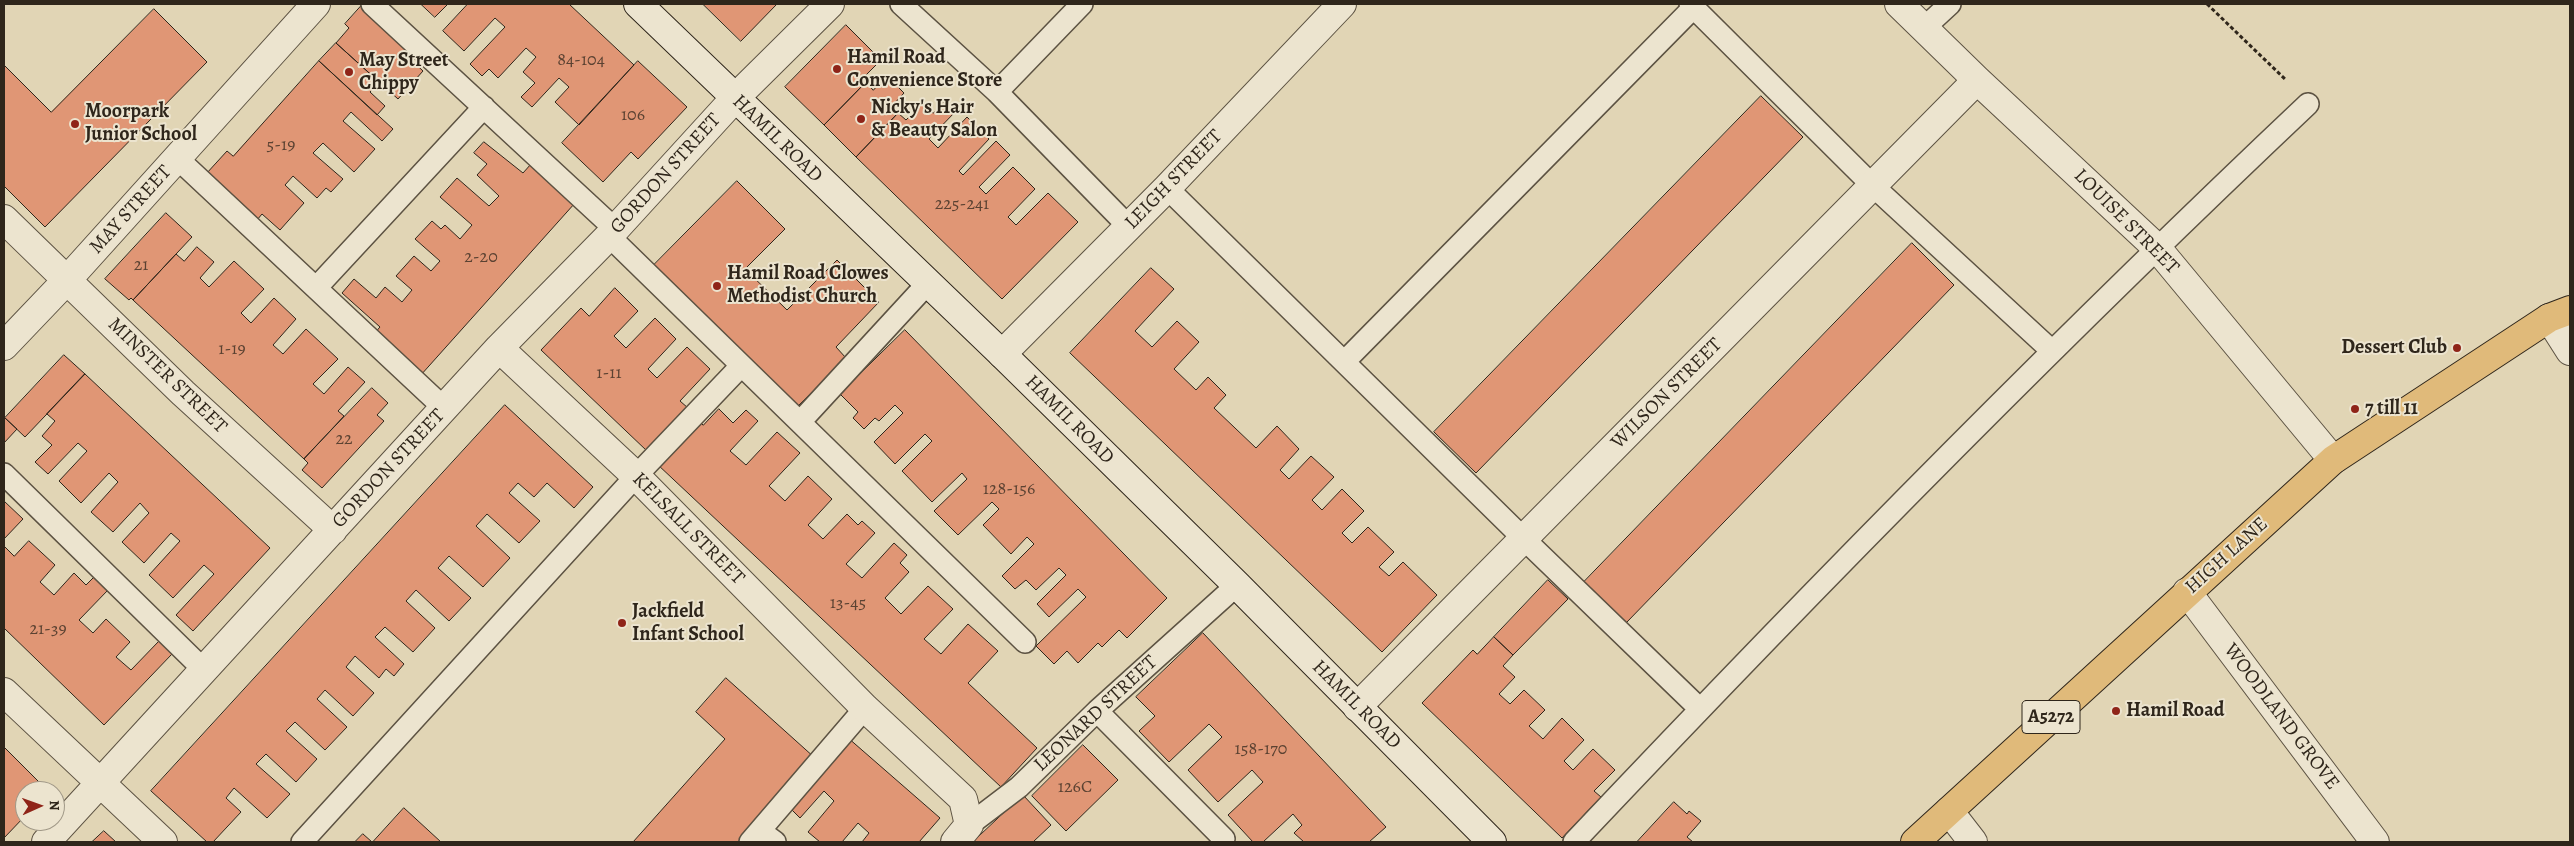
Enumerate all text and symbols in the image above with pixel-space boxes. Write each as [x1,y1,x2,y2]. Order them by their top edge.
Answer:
place label: Hamil Road Convenience Store [847,46,1002,93]
place label: May Street Chippy [359,49,448,96]
house number: 84-104 [557,50,605,72]
marker: Hamil Road Convenience Store [831,63,843,75]
marker: May Street Chippy [343,66,355,78]
street label: HAMIL ROAD [727,90,827,188]
place label: Nicky's Hair & Beauty Salon [871,96,997,143]
place label: Moorpark Junior School [85,100,197,147]
house number: 106 [621,105,645,127]
street label: GORDON STREET [606,109,726,239]
marker: Nicky's Hair & Beauty Salon [855,113,867,125]
marker: Moorpark Junior School [69,118,81,130]
street label: LEIGH STREET [1120,125,1228,235]
house number: 5-19 [267,135,295,157]
street label: MAY STREET [85,161,177,259]
street label: LOUISE STREET [2068,164,2184,280]
house number: 225-241 [935,194,989,216]
house number: 2-20 [464,247,498,269]
house number: 21 [134,255,148,277]
place label: Hamil Road Clowes Methodist Church [727,262,889,309]
marker: Hamil Road Clowes Methodist Church [711,280,723,292]
street label: MINSTER STREET [102,313,232,439]
street label: WILSON STREET [1607,334,1727,454]
place label: Dessert Club [2341,336,2447,360]
house number: 1-19 [218,339,246,361]
marker: Dessert Club [2451,342,2463,354]
house number: 1-11 [596,363,622,385]
street label: HAMIL ROAD [1019,370,1119,470]
place label: 7 till 11 [2365,397,2418,421]
marker: 7 till 11 [2349,403,2361,415]
street label: GORDON STREET [328,405,450,533]
house number: 22 [335,429,353,451]
street label: KELSALL STREET [627,468,749,590]
house number: 128-156 [983,479,1035,501]
street label: HIGH LANE [2181,513,2273,599]
house number: 13-45 [830,593,866,615]
place label: Jackfield Infant School [632,600,744,647]
marker: Jackfield Infant School [616,617,628,629]
house number: 21-39 [29,619,67,641]
street label: WOODLAND GROVE [2218,639,2344,795]
street label: LEONARD STREET [1030,651,1162,777]
street label: HAMIL ROAD [1306,655,1406,755]
place label: Hamil Road [2126,699,2225,723]
road number: A5272 [2022,700,2080,734]
marker: Hamil Road [2110,705,2122,717]
house number: 158-170 [1235,739,1287,761]
house number: 126C [1058,777,1092,799]
north arrow [15,781,65,831]
text: N [45,800,64,811]

